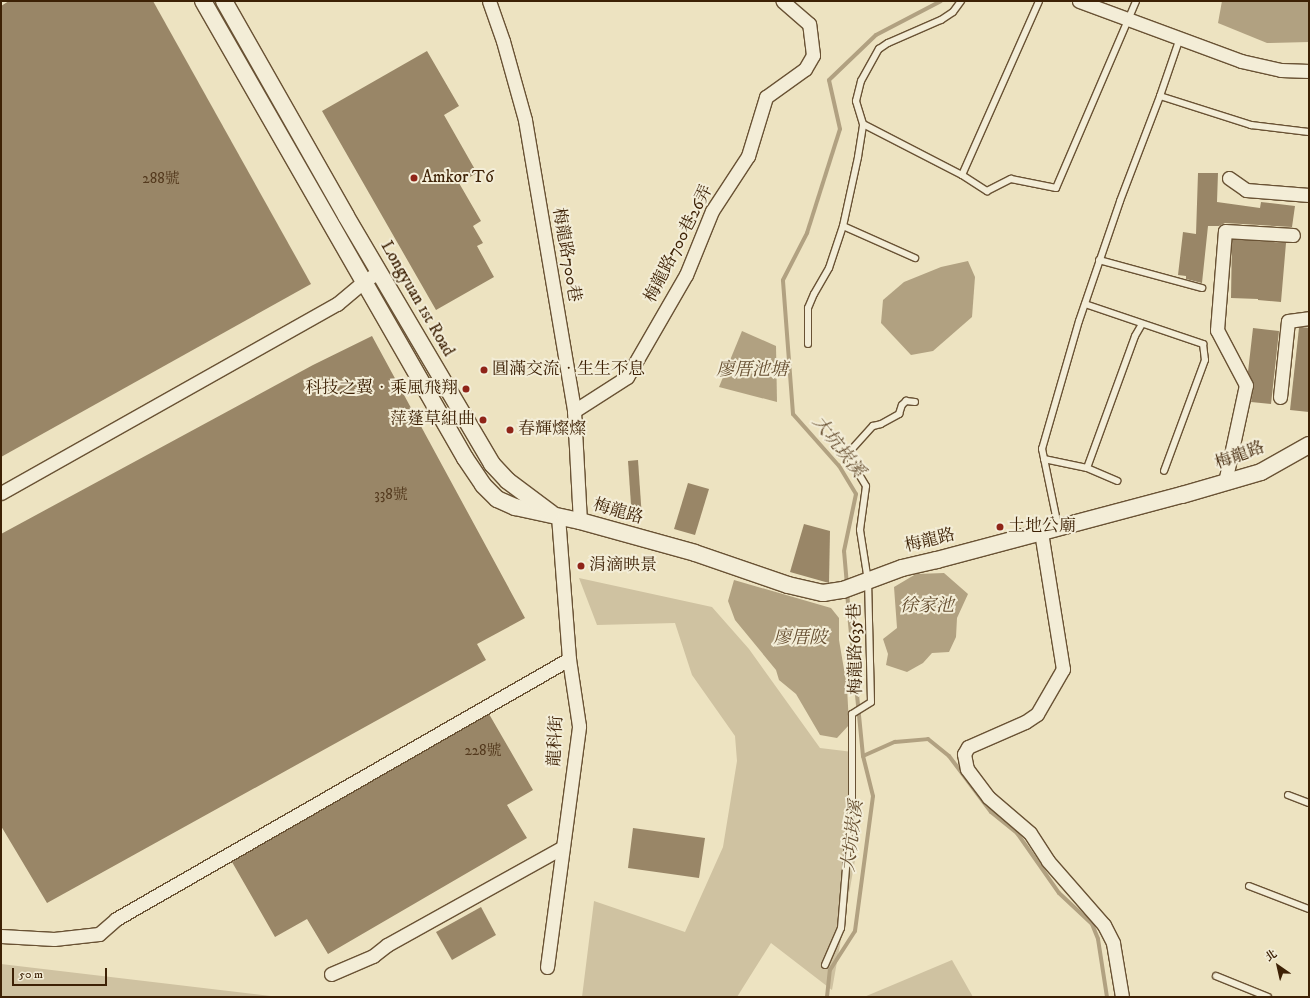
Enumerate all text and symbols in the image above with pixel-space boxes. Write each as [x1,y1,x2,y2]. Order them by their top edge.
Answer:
place label: Amkor T6 [422,168,494,188]
house number: 288號 [142,170,180,188]
marker: Amkor T6 [409,173,419,183]
street label: 梅龍路700巷26弄 [641,182,717,306]
street label: 梅龍路700巷 [548,206,584,304]
street label: Longyuan 1st Road [376,238,458,360]
water label: 廖厝池塘 [716,359,788,381]
place label: 圓滿交流．生生不息 [492,360,645,380]
marker: 圓滿交流．生生不息 [479,365,489,375]
place label: 科技之翼．乘風飛翔 [305,379,458,399]
marker: 科技之翼．乘風飛翔 [461,384,471,394]
place label: 萍蓬草組曲 [390,410,475,430]
water label: 大坑崁溪 [807,412,869,482]
marker: 萍蓬草組曲 [478,415,488,425]
place label: 春輝燦燦 [518,420,586,440]
marker: 春輝燦燦 [505,425,515,435]
street label: 梅龍路 [1213,438,1267,474]
house number: 338號 [374,486,408,504]
street label: 梅龍路 [591,495,645,529]
place label: 土地公廟 [1008,517,1076,537]
marker: 土地公廟 [995,522,1005,532]
street label: 梅龍路 [903,525,957,557]
place label: 涓滴映景 [589,556,657,576]
marker: 涓滴映景 [576,561,586,571]
water label: 徐家池 [900,595,954,617]
street label: 梅龍路635巷 [845,603,867,695]
water label: 廖厝陂 [773,627,827,649]
street label: 龍科街 [544,715,568,767]
house number: 228號 [464,742,502,760]
water label: 大坑崁溪 [838,799,868,873]
north arrow [1258,946,1298,986]
text: 北 [1263,947,1280,965]
scale bar [14,960,109,986]
text: 50 m [19,967,43,982]

